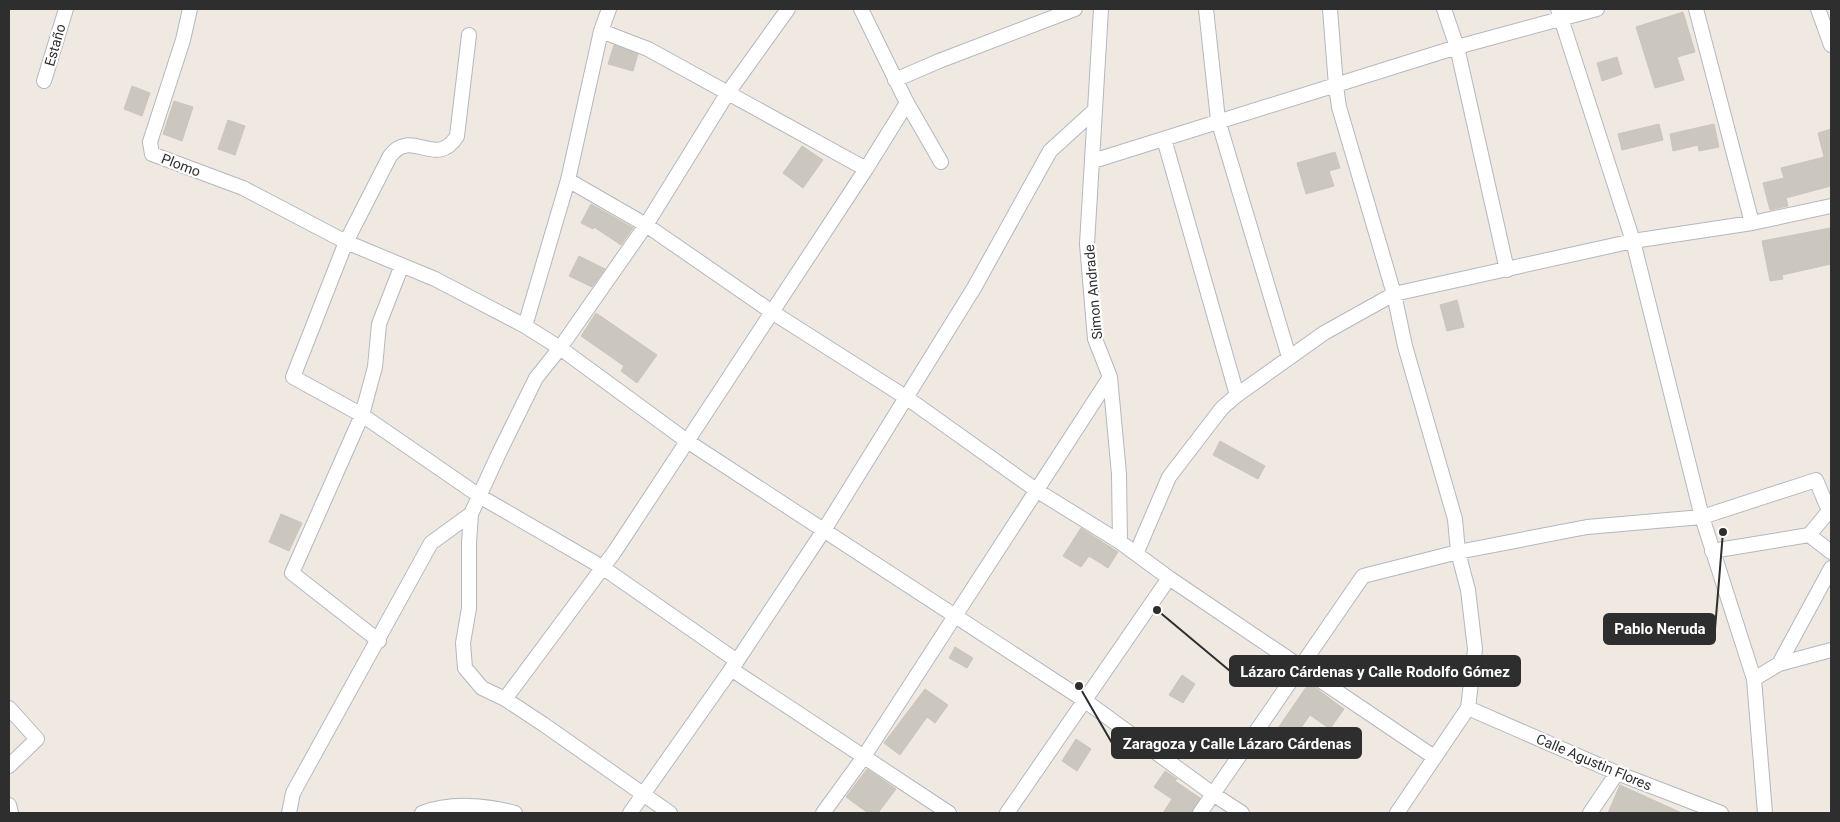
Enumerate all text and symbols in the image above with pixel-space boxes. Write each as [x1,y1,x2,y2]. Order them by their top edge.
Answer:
street label: Estaño [41,22,69,68]
street label: Plomo [159,150,203,180]
street label: Simon Andrade [1081,244,1105,340]
callout: Pablo Neruda [1604,614,1715,644]
text: Pablo Neruda [1614,620,1706,638]
callout: Lázaro Cárdenas y Calle Rodolfo Gómez [1230,656,1520,686]
text: Lázaro Cárdenas y Calle Rodolfo Gómez [1240,663,1510,681]
callout: Zaragoza y Calle Lázaro Cárdenas [1112,728,1361,758]
street label: Calle Agustin Flores [1534,730,1654,794]
text: Zaragoza y Calle Lázaro Cárdenas [1123,735,1352,753]

